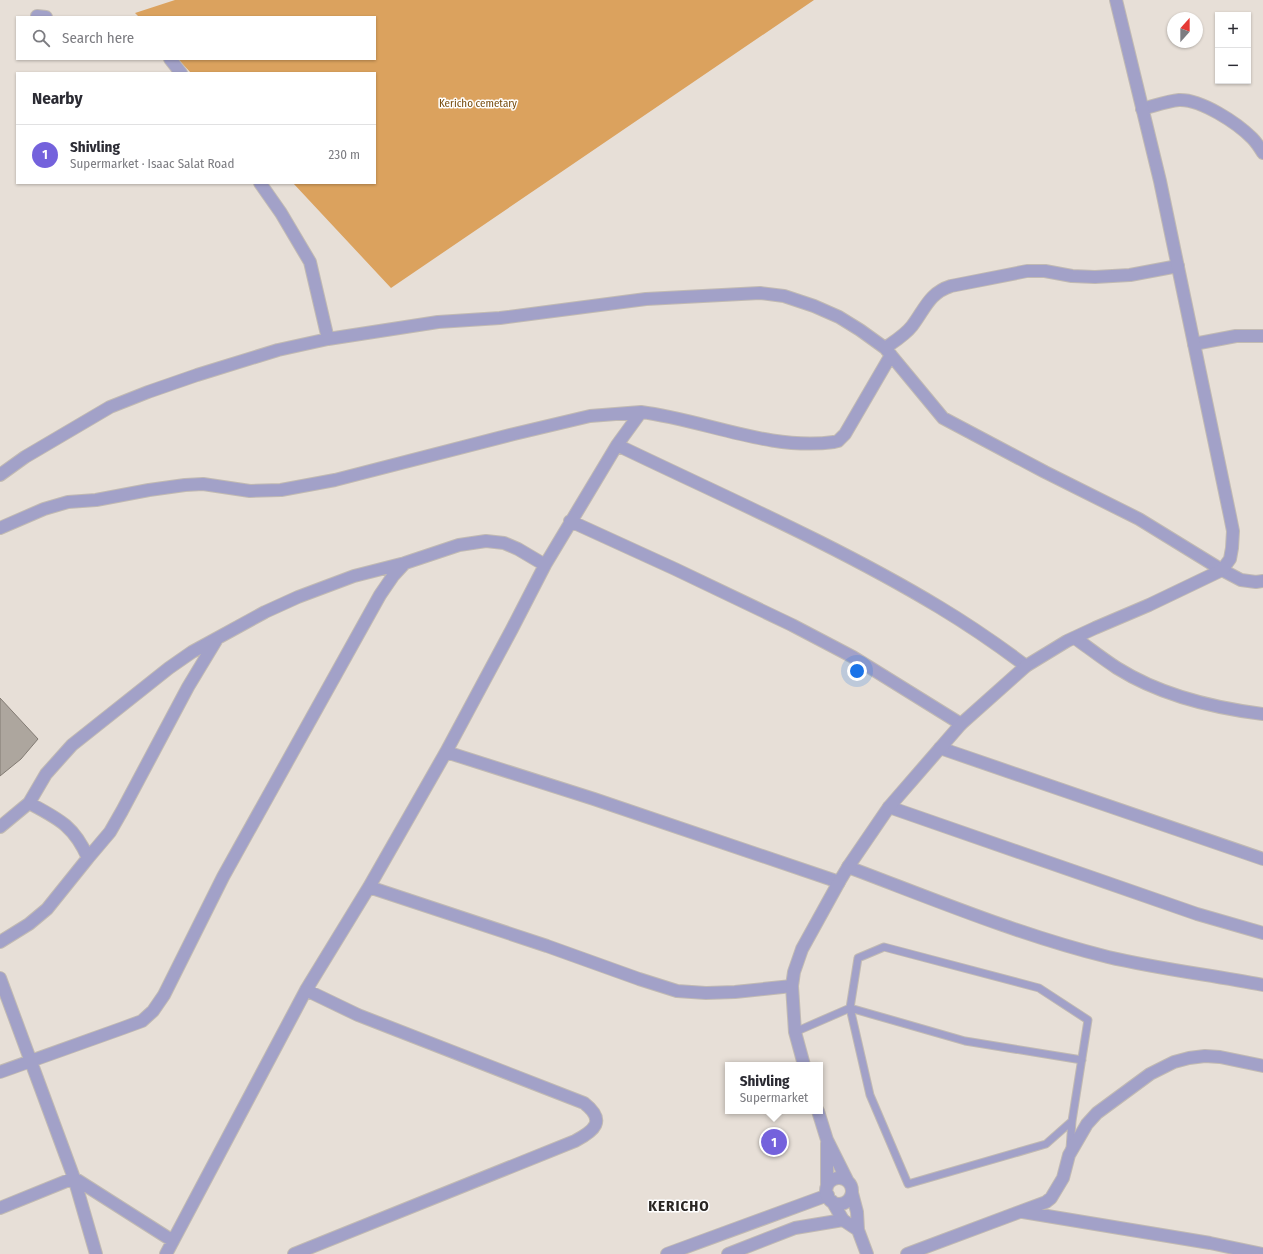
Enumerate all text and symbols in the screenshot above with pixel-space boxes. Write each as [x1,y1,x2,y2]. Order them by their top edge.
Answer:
north arrow [1167,12,1203,48]
map controls [1215,12,1251,84]
button: + [1215,12,1251,48]
search box [16,16,376,60]
icon: search [30,27,52,49]
text: Search here [62,29,134,47]
button: − [1215,48,1251,84]
text: Nearby [32,88,83,109]
park label: Kericho cemetary [439,97,517,110]
text: Shivling [70,138,120,156]
text: 1 [42,147,48,162]
text: 230 m [329,147,360,162]
text: Supermarket · Isaac Salat Road [70,156,234,171]
your location [847,661,867,681]
popup [725,1062,823,1114]
text: Shivling [740,1072,790,1090]
text: Supermarket [740,1090,808,1105]
pin: 1 [761,1127,787,1157]
district label: KERICHO [648,1197,710,1215]

